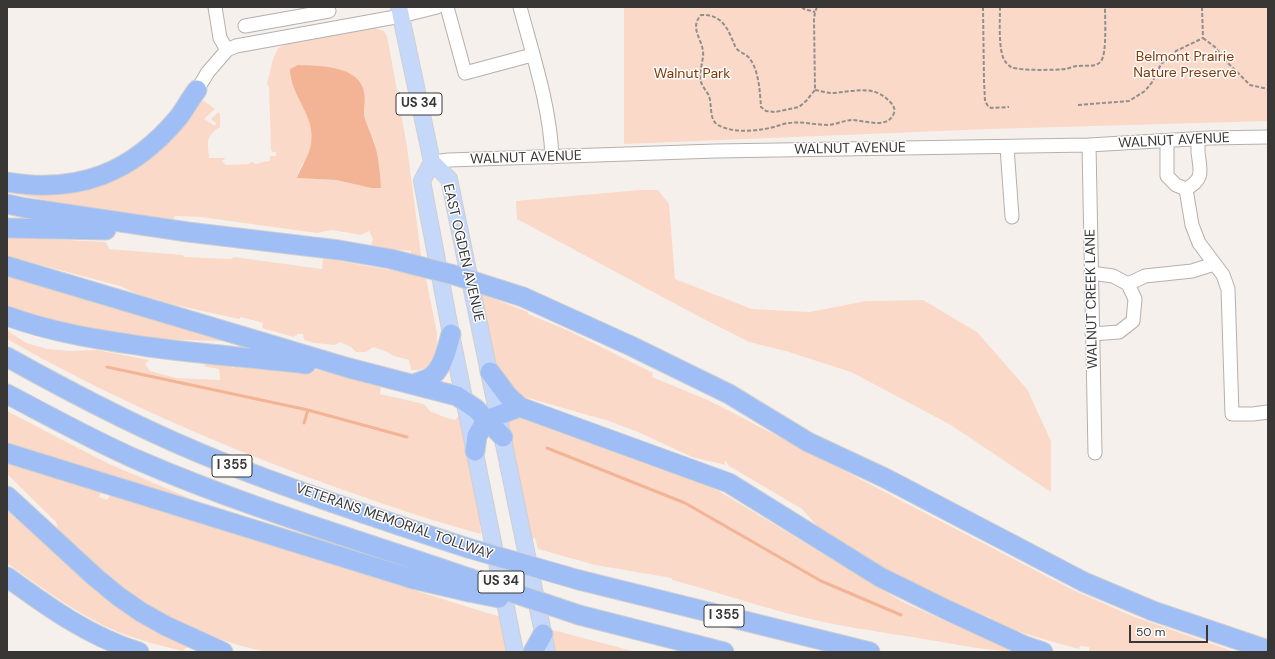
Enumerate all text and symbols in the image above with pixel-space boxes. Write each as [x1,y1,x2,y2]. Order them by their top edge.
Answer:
park label: Belmont Prairie Nature Preserve [1133,49,1237,82]
park label: Walnut Park [654,66,730,82]
road number: US 34 [396,93,442,115]
street label: WALNUT AVENUE [1118,130,1230,152]
street label: WALNUT AVENUE [794,140,906,158]
street label: WALNUT AVENUE [470,148,582,168]
street label: EAST OGDEN AVENUE [439,182,487,324]
street label: WALNUT CREEK LANE [1082,229,1102,369]
road number: I 355 [212,455,252,477]
street label: VETERANS MEMORIAL TOLLWAY [293,480,495,564]
road number: US 34 [478,571,524,593]
road number: I 355 [704,605,744,627]
scale bar [1131,617,1210,643]
text: 50 m [1136,624,1165,640]

